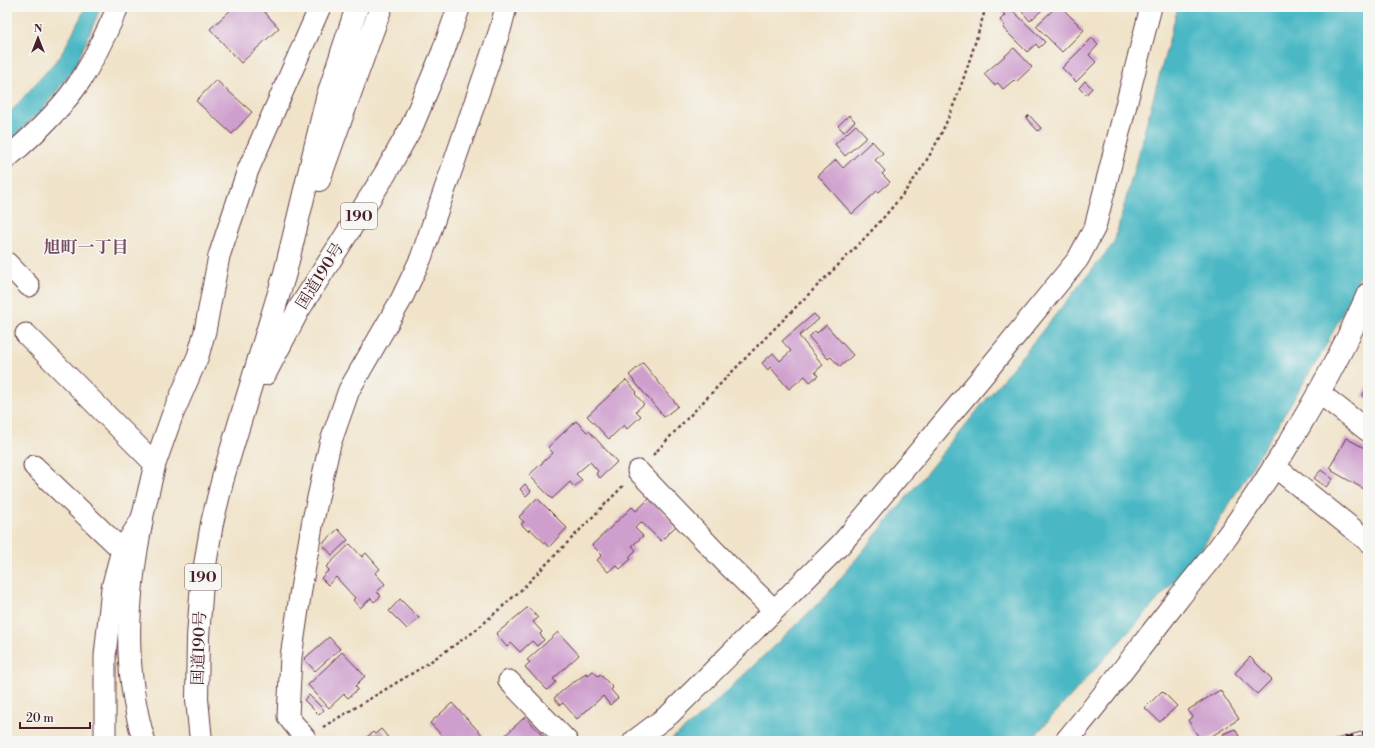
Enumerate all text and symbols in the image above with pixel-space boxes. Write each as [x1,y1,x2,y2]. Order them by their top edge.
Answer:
north arrow [18,18,58,58]
text: N [34,22,43,36]
road number: 190 [341,203,377,229]
district label: 旭町一丁目 [44,237,129,259]
street label: 国道190号 [292,239,348,313]
road number: 190 [185,564,221,590]
street label: 国道190号 [188,610,210,686]
scale bar [20,704,90,730]
text: 20 m [26,711,54,726]

